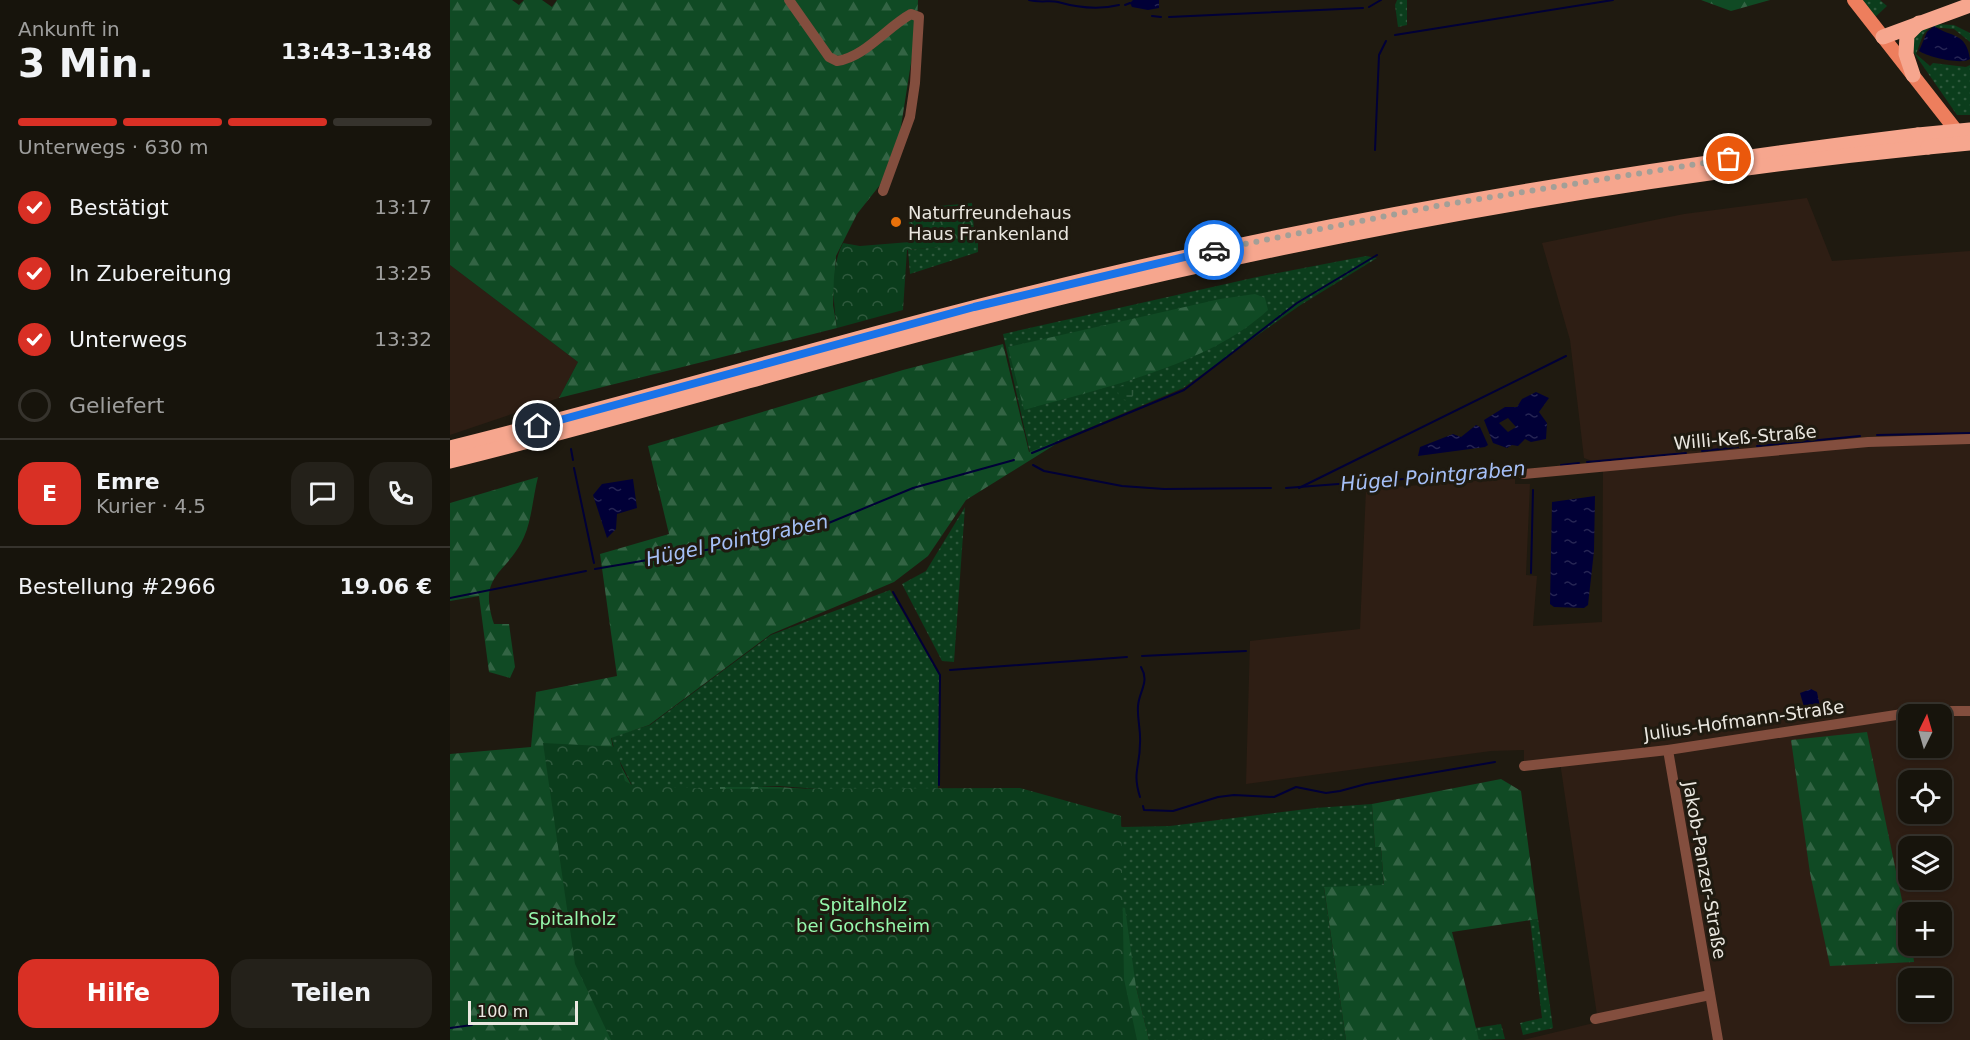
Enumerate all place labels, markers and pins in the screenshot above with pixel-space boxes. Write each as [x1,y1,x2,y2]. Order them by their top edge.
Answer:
pin [1703,133,1754,184]
place label: Naturfreundehaus Haus Frankenland [908,202,1071,244]
marker: Naturfreundehaus Haus Frankenland [889,215,903,229]
pin [512,400,563,451]

